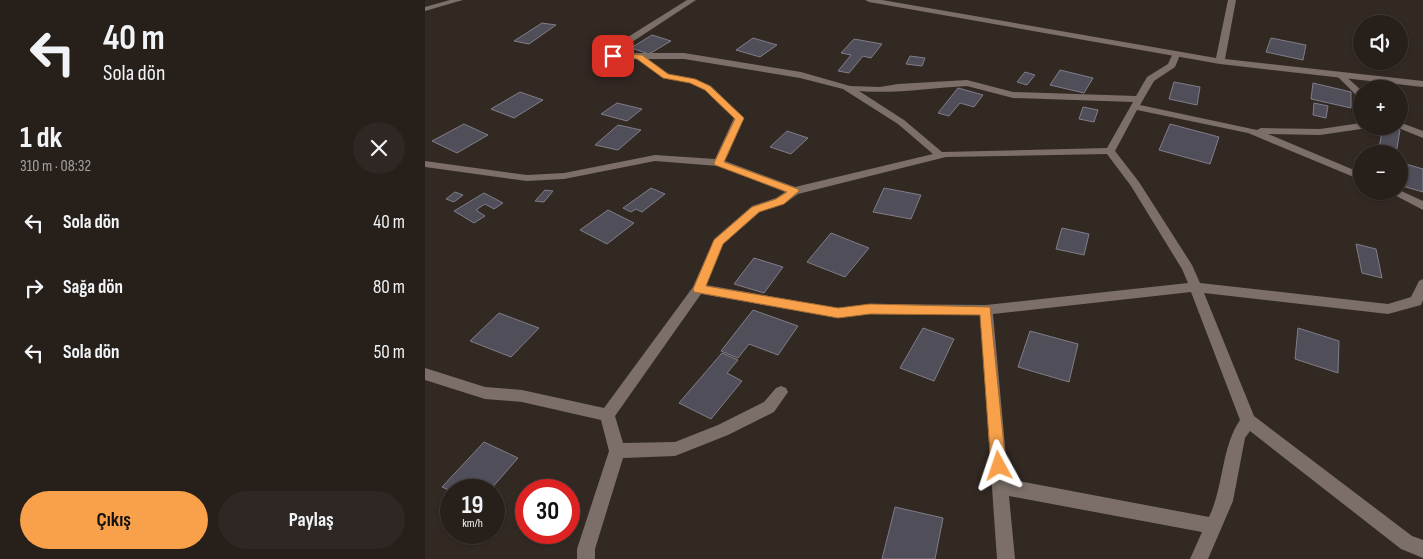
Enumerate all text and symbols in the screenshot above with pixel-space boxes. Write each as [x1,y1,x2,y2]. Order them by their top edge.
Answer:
map controls [1353,15,1408,200]
button: sound [1353,15,1408,70]
text: 40 m [103,17,165,60]
icon: left [20,20,85,85]
pin [592,35,634,77]
icon: arrive [599,42,627,70]
text: Sola dön [103,60,165,87]
button: + [1353,80,1408,135]
text: 1 dk [20,120,62,156]
button: close [353,122,405,174]
button: − [1353,145,1408,200]
text: 310 m · 08:32 [20,157,91,176]
icon: left [20,209,48,237]
text: Sola dön [63,211,119,234]
text: 40 m [373,211,405,234]
icon: right [20,274,48,302]
text: Sağa dön [63,276,123,299]
text: 80 m [373,276,405,299]
icon: left [20,339,48,367]
text: Sola dön [63,341,119,364]
text: 50 m [374,341,405,364]
position arrow [972,439,1024,491]
speed limit sign: 30 [515,479,580,544]
text: 19 [462,490,483,521]
button: Çıkış [20,491,208,549]
button: Paylaş [218,491,405,549]
text: km/h [462,516,483,531]

